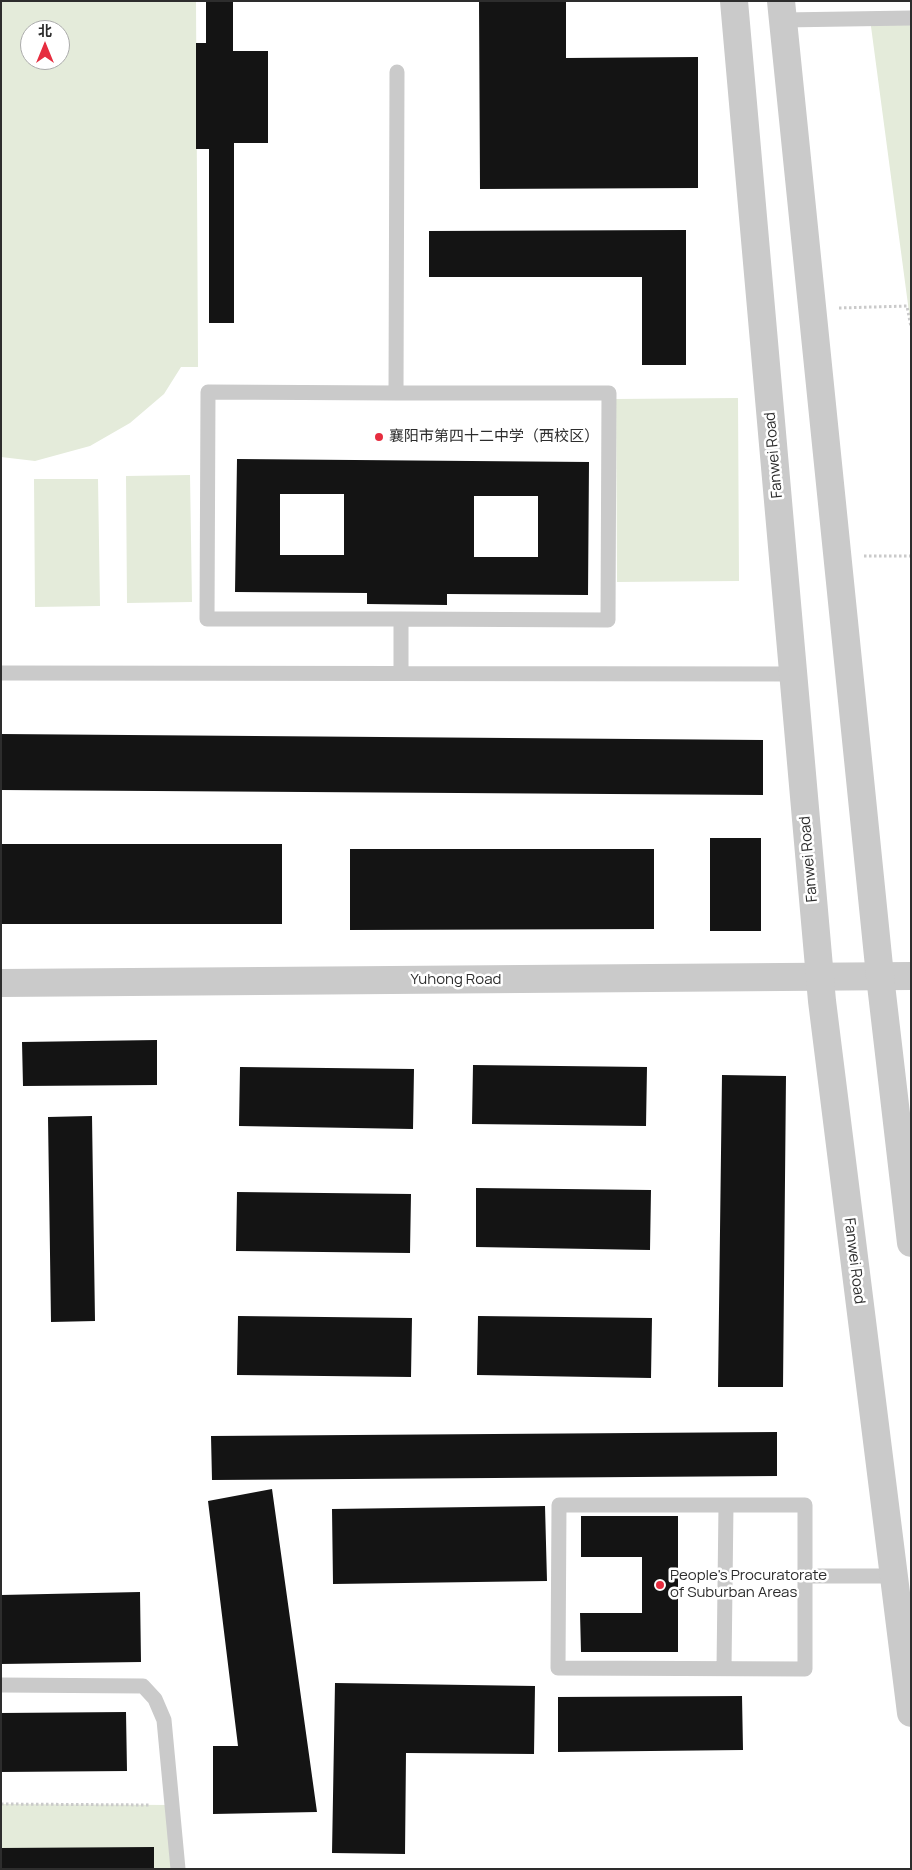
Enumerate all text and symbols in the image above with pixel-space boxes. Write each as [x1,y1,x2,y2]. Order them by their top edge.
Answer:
north arrow [20,20,70,70]
text: 北 [38,21,52,40]
street label: Fanwei Road [761,411,787,499]
place label: 襄阳市第四十二中学（西校区） [389,428,599,446]
marker: 襄阳市第四十二中学（西校区） [373,431,385,443]
street label: Fanwei Road [796,815,822,903]
street label: Yuhong Road [411,971,501,989]
street label: Fanwei Road [840,1217,868,1305]
place label: People's Procuratorate of Suburban Areas [670,1567,827,1602]
marker: People's Procuratorate of Suburban Areas [654,1579,666,1591]

